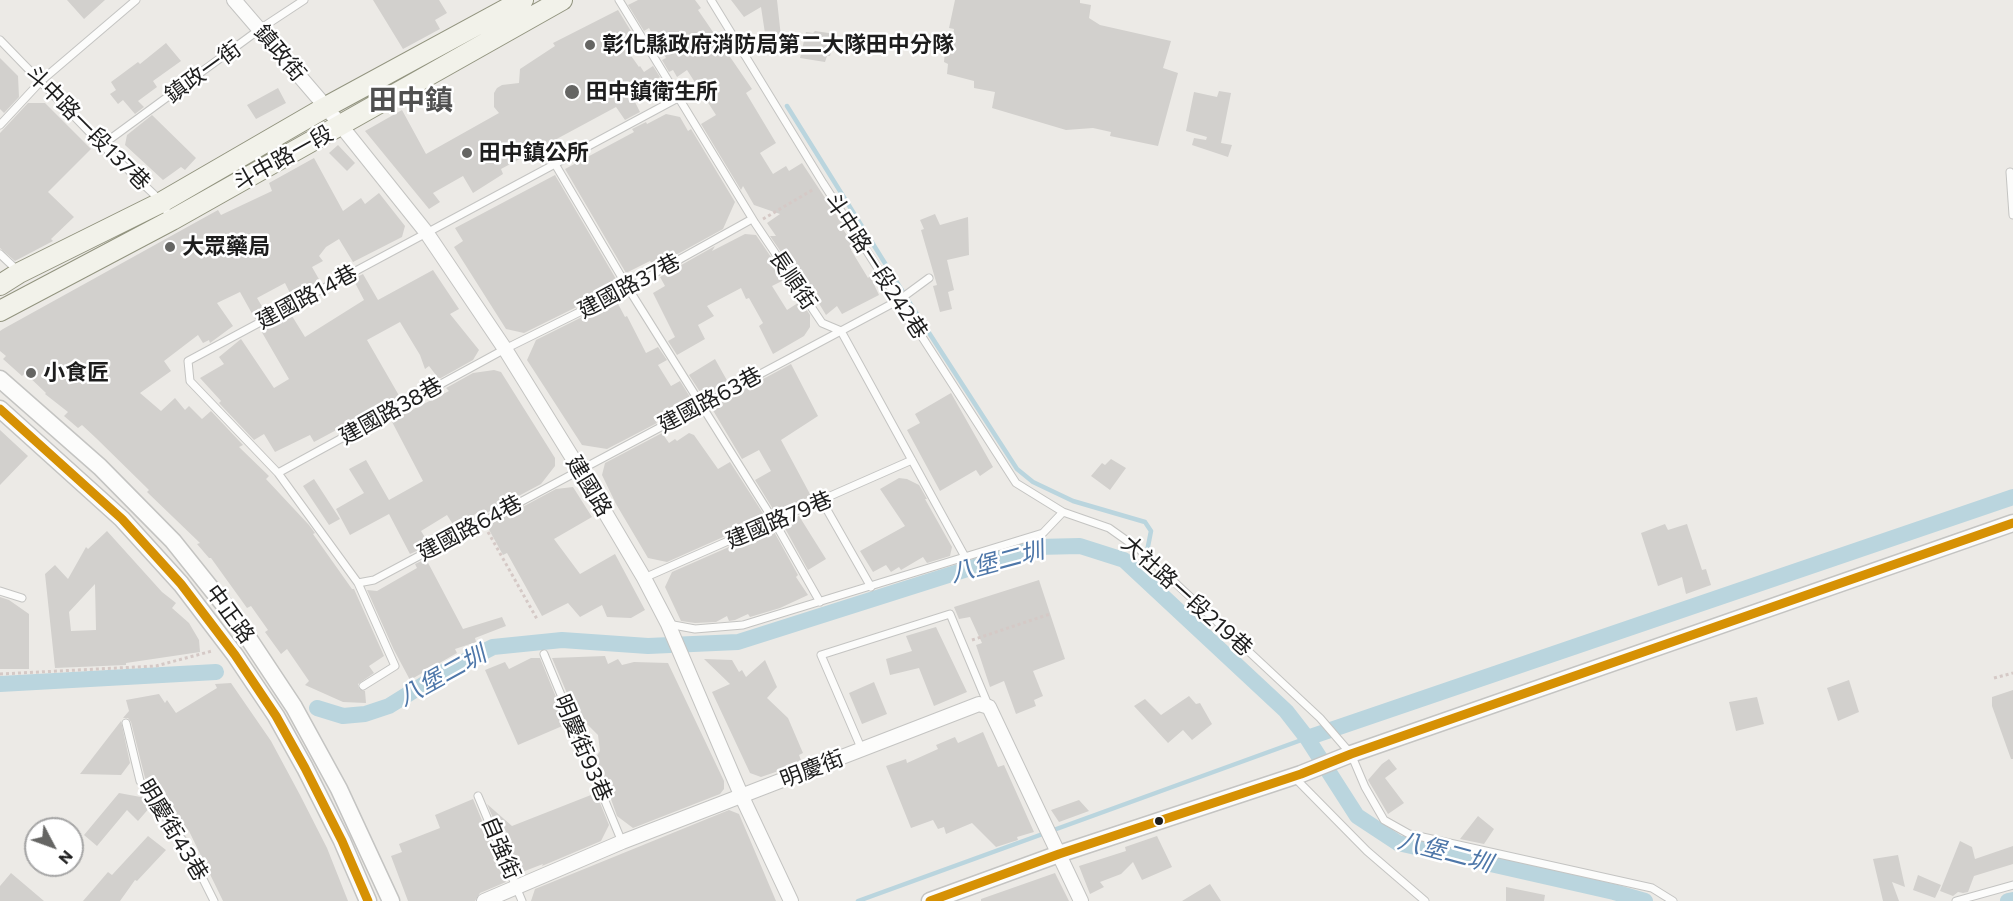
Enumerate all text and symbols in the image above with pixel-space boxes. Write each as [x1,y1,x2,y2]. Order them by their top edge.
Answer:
street label: 鎮政街 [249,19,311,87]
place label: 彰化縣政府消防局第二大隊田中分隊 [602,32,954,58]
street label: 鎮政一街 [160,35,246,109]
marker: 彰化縣政府消防局第二大隊田中分隊 [583,38,597,52]
street label: 斗中路一段137巷 [20,60,156,196]
place label: 田中鎮衛生所 [586,79,718,105]
marker: 田中鎮衛生所 [563,83,581,101]
district label: 田中鎮 [369,84,453,118]
street label: 斗中路一段 [228,120,338,196]
place label: 田中鎮公所 [479,140,589,166]
marker: 田中鎮公所 [460,146,474,160]
street label: 斗中路一段242巷 [819,188,933,344]
place label: 大眾藥局 [182,234,270,260]
marker: 大眾藥局 [163,240,177,254]
street label: 長順街 [764,245,822,315]
street label: 建國路37巷 [573,248,685,324]
street label: 建國路14巷 [252,259,362,335]
place label: 小食匠 [43,360,109,386]
street label: 建國路63巷 [654,362,766,438]
marker: 小食匠 [24,366,38,380]
street label: 建國路38巷 [335,372,447,450]
street label: 建國路 [561,451,617,521]
street label: 建國路79巷 [722,486,836,554]
street label: 建國路64巷 [413,489,527,567]
street label: 大社路一段219巷 [1116,530,1258,662]
water label: 八堡二圳 [947,536,1047,588]
street label: 中正路 [200,580,260,648]
water label: 八堡二圳 [393,640,491,712]
street label: 明慶街93巷 [549,690,617,806]
street label: 明慶街 [776,745,848,793]
street label: 明慶街43巷 [132,774,214,886]
street label: 自強街 [476,812,526,884]
unlabelled marker [1153,815,1165,827]
north arrow [24,817,84,877]
water label: 八堡二圳 [1395,826,1495,878]
text: N [55,847,78,869]

